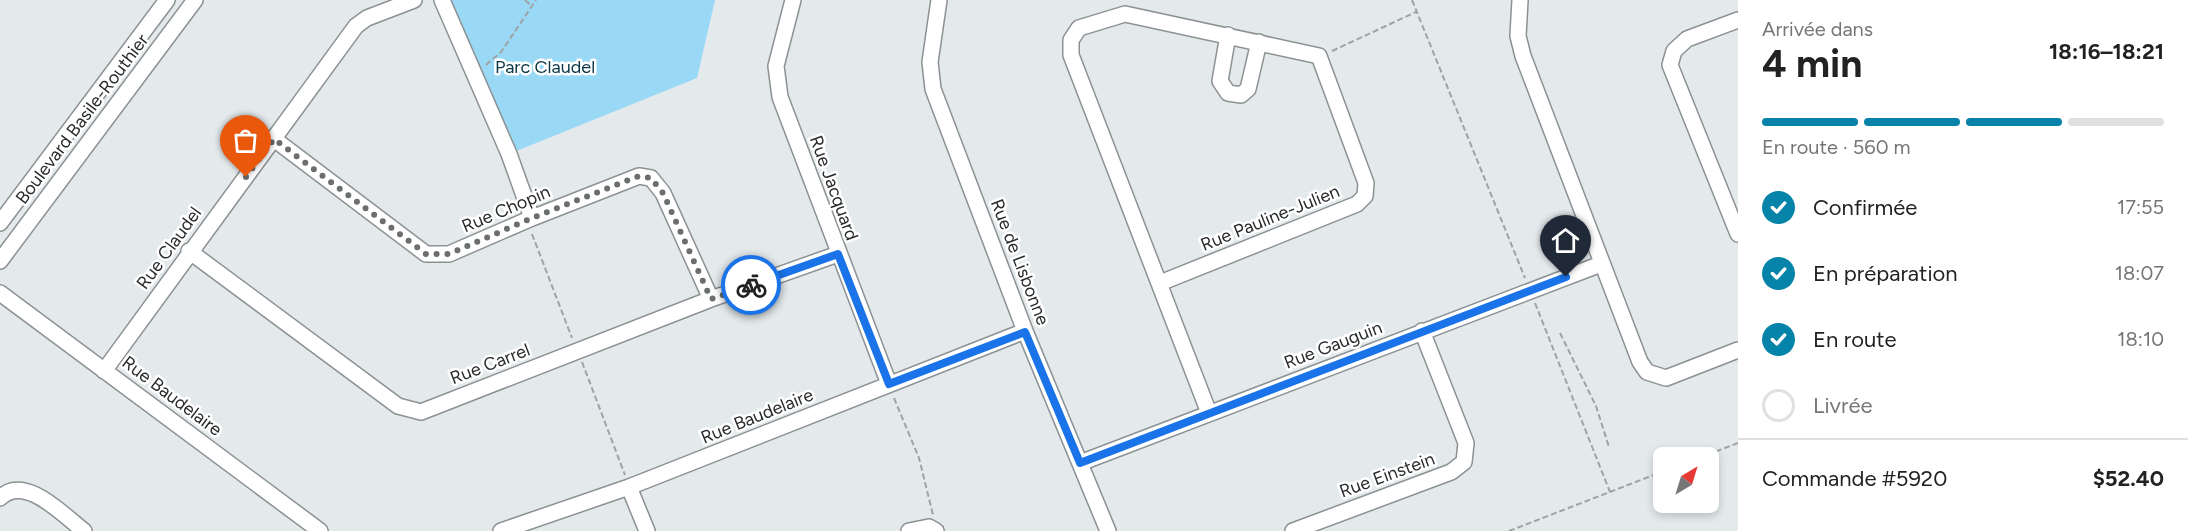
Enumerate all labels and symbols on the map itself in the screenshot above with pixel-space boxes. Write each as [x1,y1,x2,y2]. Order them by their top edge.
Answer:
street label: Boulevard Basile-Routhier [11,30,153,208]
park label: Parc Claudel [495,56,595,78]
pin [220,115,271,177]
street label: Rue Jacquard [805,133,863,243]
street label: Rue Pauline-Julien [1197,180,1343,256]
street label: Rue Chopin [458,181,554,237]
street label: Rue de Lisbonne [986,196,1054,328]
street label: Rue Claudel [132,203,206,293]
pin [1540,215,1591,277]
courier [721,255,781,315]
street label: Rue Gauguin [1281,316,1385,374]
street label: Rue Carrel [447,339,533,389]
street label: Rue Baudelaire [118,351,226,441]
street label: Rue Baudelaire [698,383,817,449]
north arrow [1653,447,1719,513]
street label: Rue Einstein [1336,448,1438,502]

